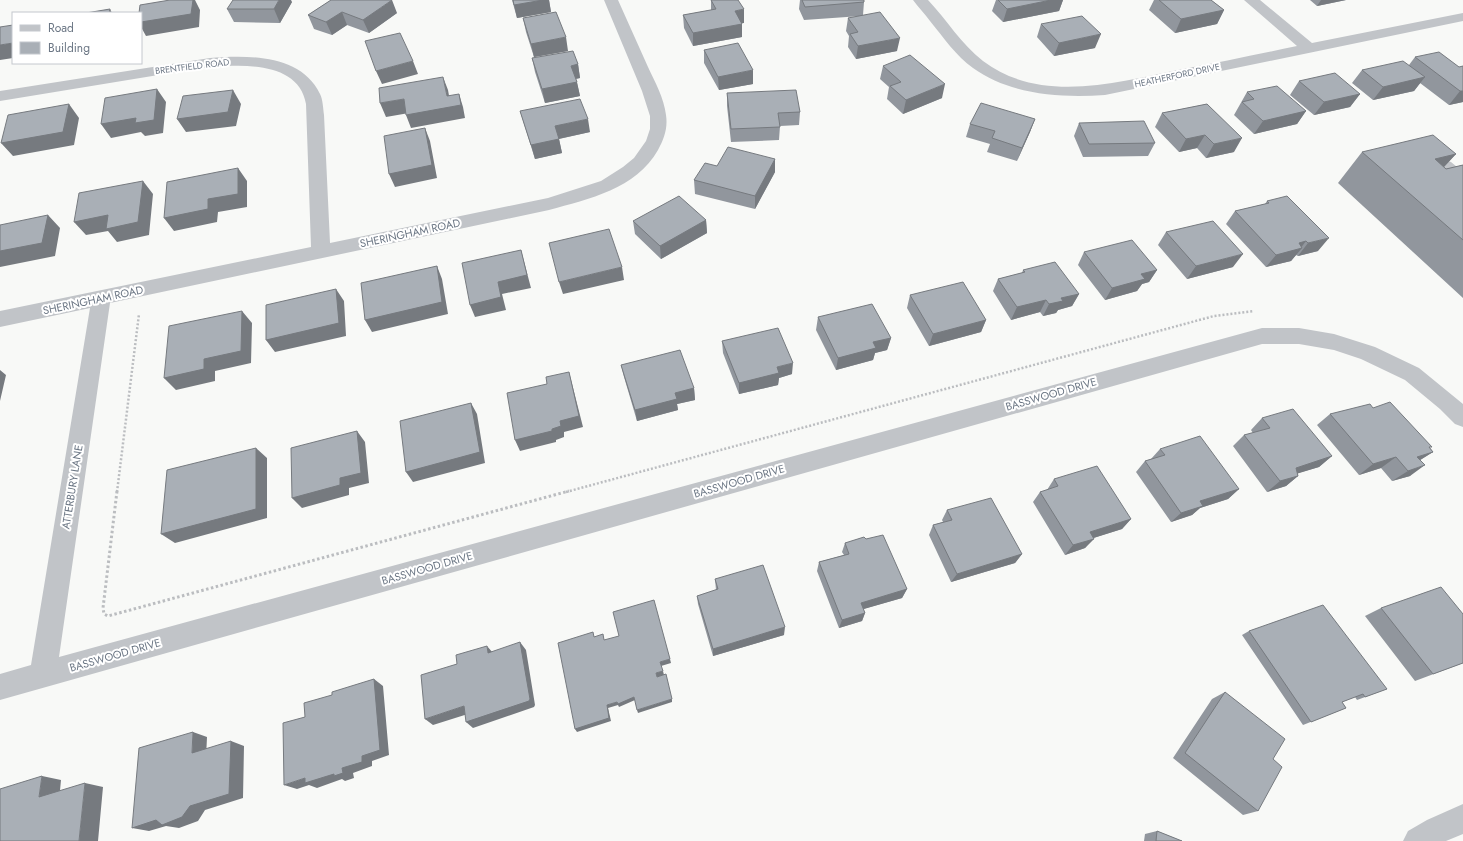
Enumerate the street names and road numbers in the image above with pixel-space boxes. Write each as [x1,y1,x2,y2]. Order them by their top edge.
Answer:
street label: BRENTFIELD ROAD [154,55,230,77]
street label: HEATHERFORD DRIVE [1133,60,1221,90]
street label: SHERINGHAM ROAD [358,214,462,251]
street label: SHERINGHAM ROAD [41,281,145,318]
street label: BASSWOOD DRIVE [1004,373,1098,415]
street label: ATTERBURY LANE [57,444,87,530]
street label: BASSWOOD DRIVE [692,460,786,502]
street label: BASSWOOD DRIVE [380,547,474,589]
street label: BASSWOOD DRIVE [68,634,162,676]

